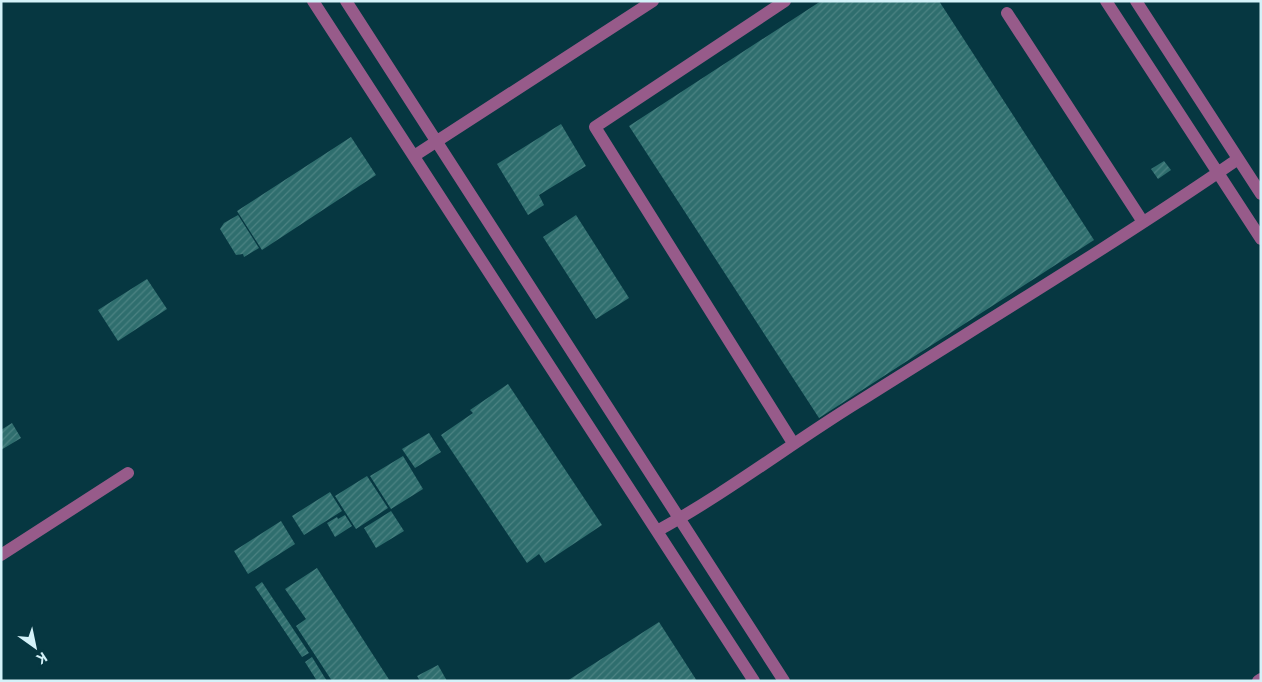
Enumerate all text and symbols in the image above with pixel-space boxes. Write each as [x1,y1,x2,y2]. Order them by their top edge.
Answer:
north arrow [10,622,60,672]
text: K [33,648,51,669]

